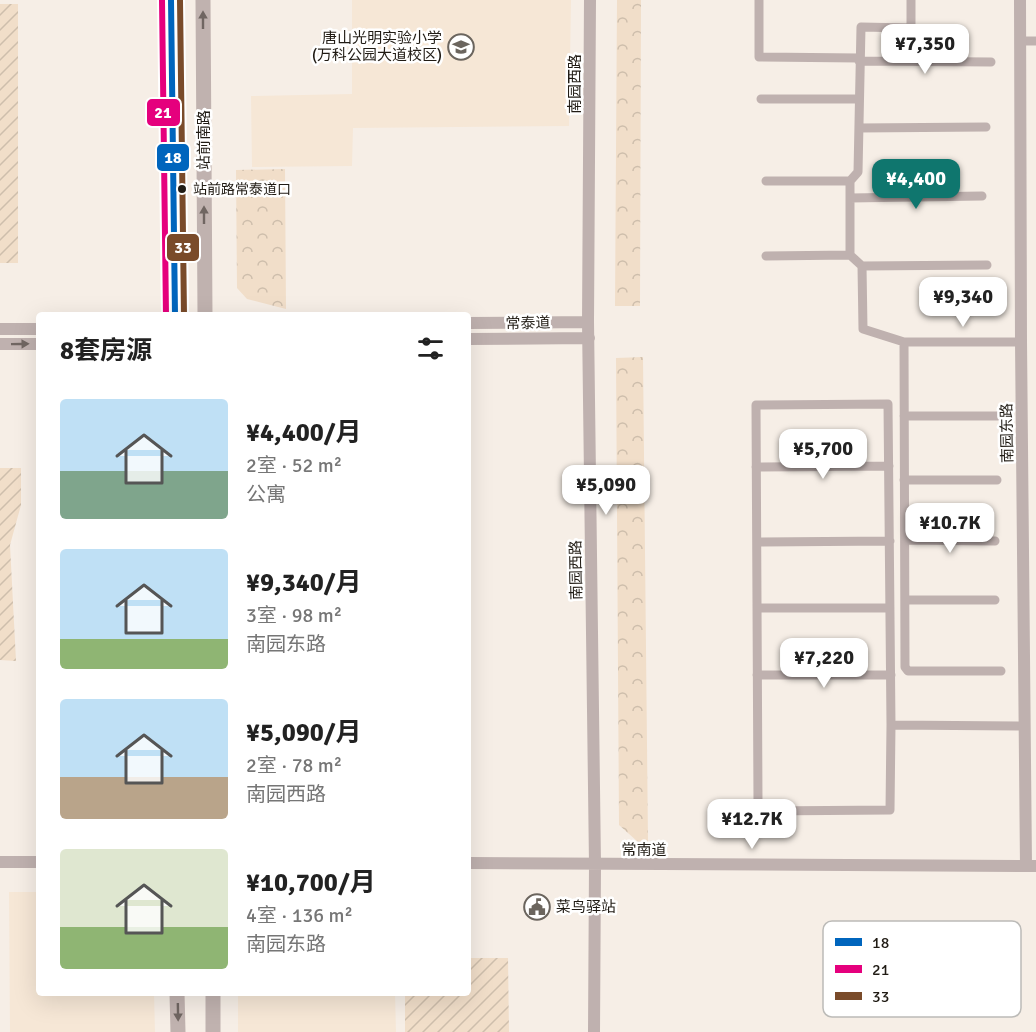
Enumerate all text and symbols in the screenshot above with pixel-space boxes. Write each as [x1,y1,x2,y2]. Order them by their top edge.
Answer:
one-way arrow [199,10,208,29]
pin: ¥7,350 [876,24,974,75]
place label: 唐山光明实验小学 (万科公园大道校区) [312,29,442,64]
text: ¥7,350 [895,31,955,56]
school or university icon: 唐山光明实验小学 (万科公园大道校区) [446,32,476,62]
street label: 南园西路 [566,54,584,114]
line badge: 21 [146,98,181,127]
text: 21 [154,103,172,123]
street label: 站前南路 [195,110,213,170]
line badge: 18 [156,143,190,172]
text: 18 [164,148,182,168]
pin: ¥4,400 [867,159,965,210]
text: ¥4,400 [886,166,946,191]
place label: 站前路常泰道口 [193,181,291,198]
marker: 站前路常泰道口 [176,183,188,195]
one-way arrow [199,205,209,224]
line badge: 33 [166,233,200,262]
text: 33 [174,238,192,258]
pin: ¥9,340 [914,277,1012,328]
text: ¥9,340 [933,284,993,309]
street label: 常泰道 [505,314,551,332]
icon: filters [414,332,447,365]
text: 8套房源 [60,335,152,367]
one-way arrow [10,339,29,349]
street label: 南园东路 [997,403,1017,463]
text: ¥4,400/月 [246,417,362,449]
icon: home [108,423,180,495]
pin: ¥5,700 [774,429,872,480]
text: ¥5,700 [793,436,853,461]
text: 2室 · 52 m² [246,453,342,478]
pin: ¥5,090 [557,465,655,516]
text: ¥5,090 [576,472,636,497]
text: 公寓 [246,482,286,507]
pin: ¥10.7K [901,503,999,554]
text: ¥10.7K [919,510,981,535]
street label: 南园西路 [566,540,586,600]
text: ¥9,340/月 [246,567,362,599]
icon: home [108,573,180,645]
text: 3室 · 98 m² [246,603,342,628]
text: 南园东路 [246,632,326,657]
pin: ¥7,220 [775,638,873,689]
text: ¥7,220 [794,645,854,670]
text: ¥5,090/月 [246,717,362,749]
icon: home [108,723,180,795]
text: 2室 · 78 m² [246,753,342,778]
text: 南园西路 [246,782,326,807]
pin: ¥12.7K [703,799,801,850]
text: ¥12.7K [721,806,783,831]
street label: 常南道 [621,841,667,859]
text: ¥10,700/月 [246,867,376,899]
icon: home [108,873,180,945]
public building icon: 菜鸟驿站 [522,892,552,922]
place label: 菜鸟驿站 [556,898,616,916]
text: 4室 · 136 m² [246,903,353,928]
legend [823,921,1021,1017]
text: 南园东路 [246,932,326,957]
text: 18 [872,933,889,953]
text: 21 [872,960,889,980]
text: 33 [872,987,889,1007]
one-way arrow [173,1003,182,1022]

